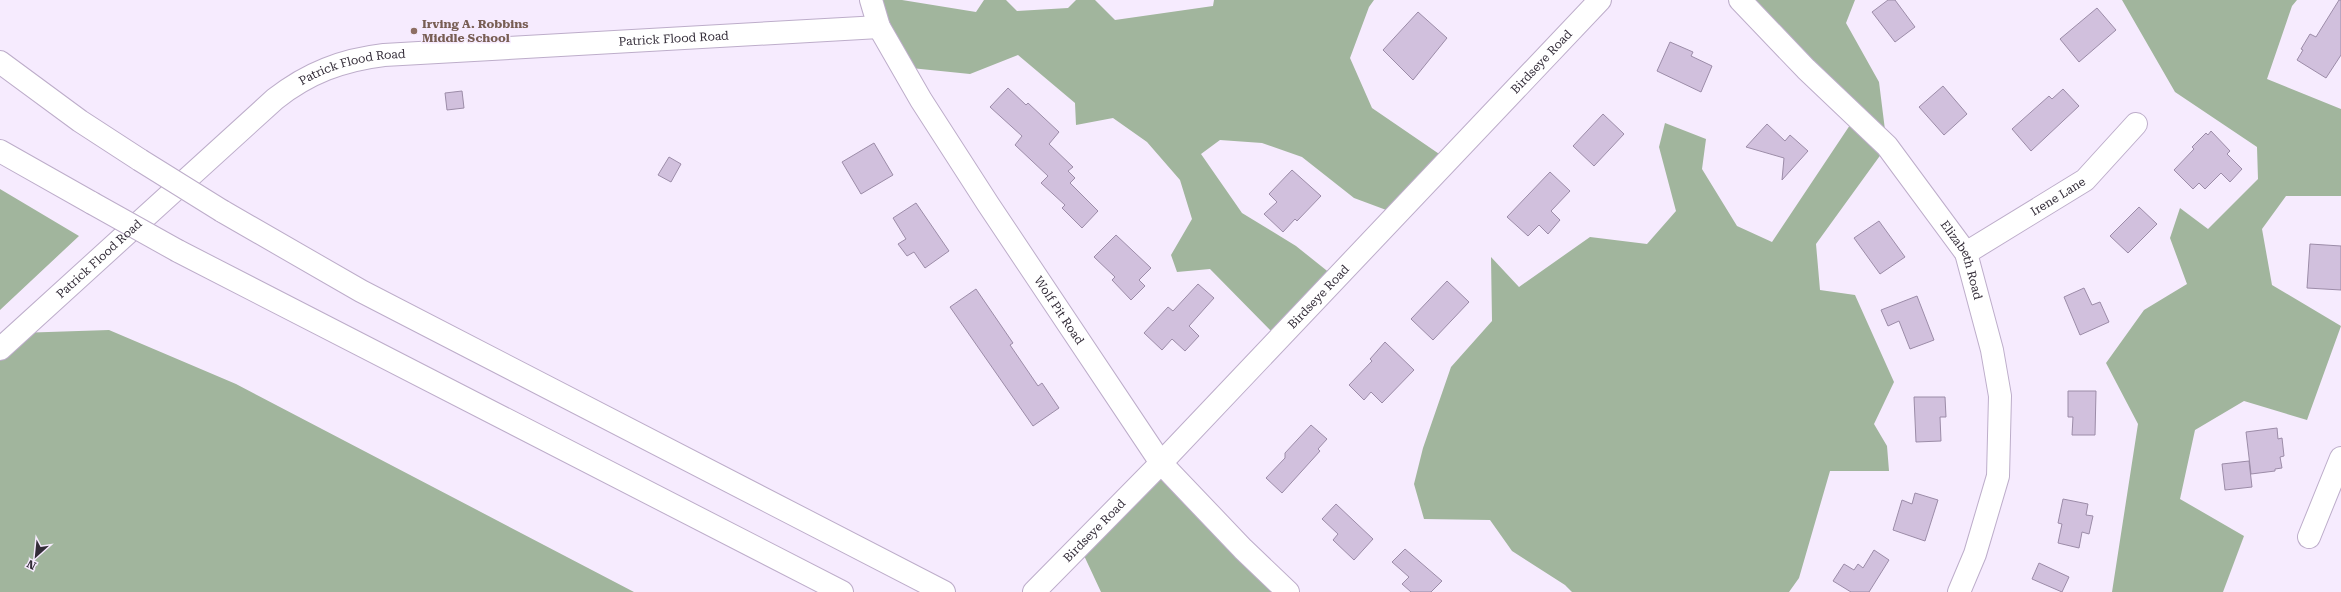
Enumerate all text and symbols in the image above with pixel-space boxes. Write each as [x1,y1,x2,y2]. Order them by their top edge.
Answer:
place label: Irving A. Robbins Middle School [422,17,528,45]
marker: Irving A. Robbins Middle School [409,26,419,36]
street label: Birdseye Road [1508,27,1575,96]
street label: Patrick Flood Road [618,28,730,49]
street label: Patrick Flood Road [296,47,406,88]
street label: Irene Lane [2028,174,2088,219]
street label: Patrick Flood Road [54,216,145,301]
street label: Elizabeth Road [1937,218,1985,301]
street label: Birdseye Road [1285,262,1352,332]
street label: Wolf Pit Road [1031,274,1087,347]
street label: Birdseye Road [1060,496,1128,565]
north arrow [16,536,56,576]
text: N [24,557,38,572]

